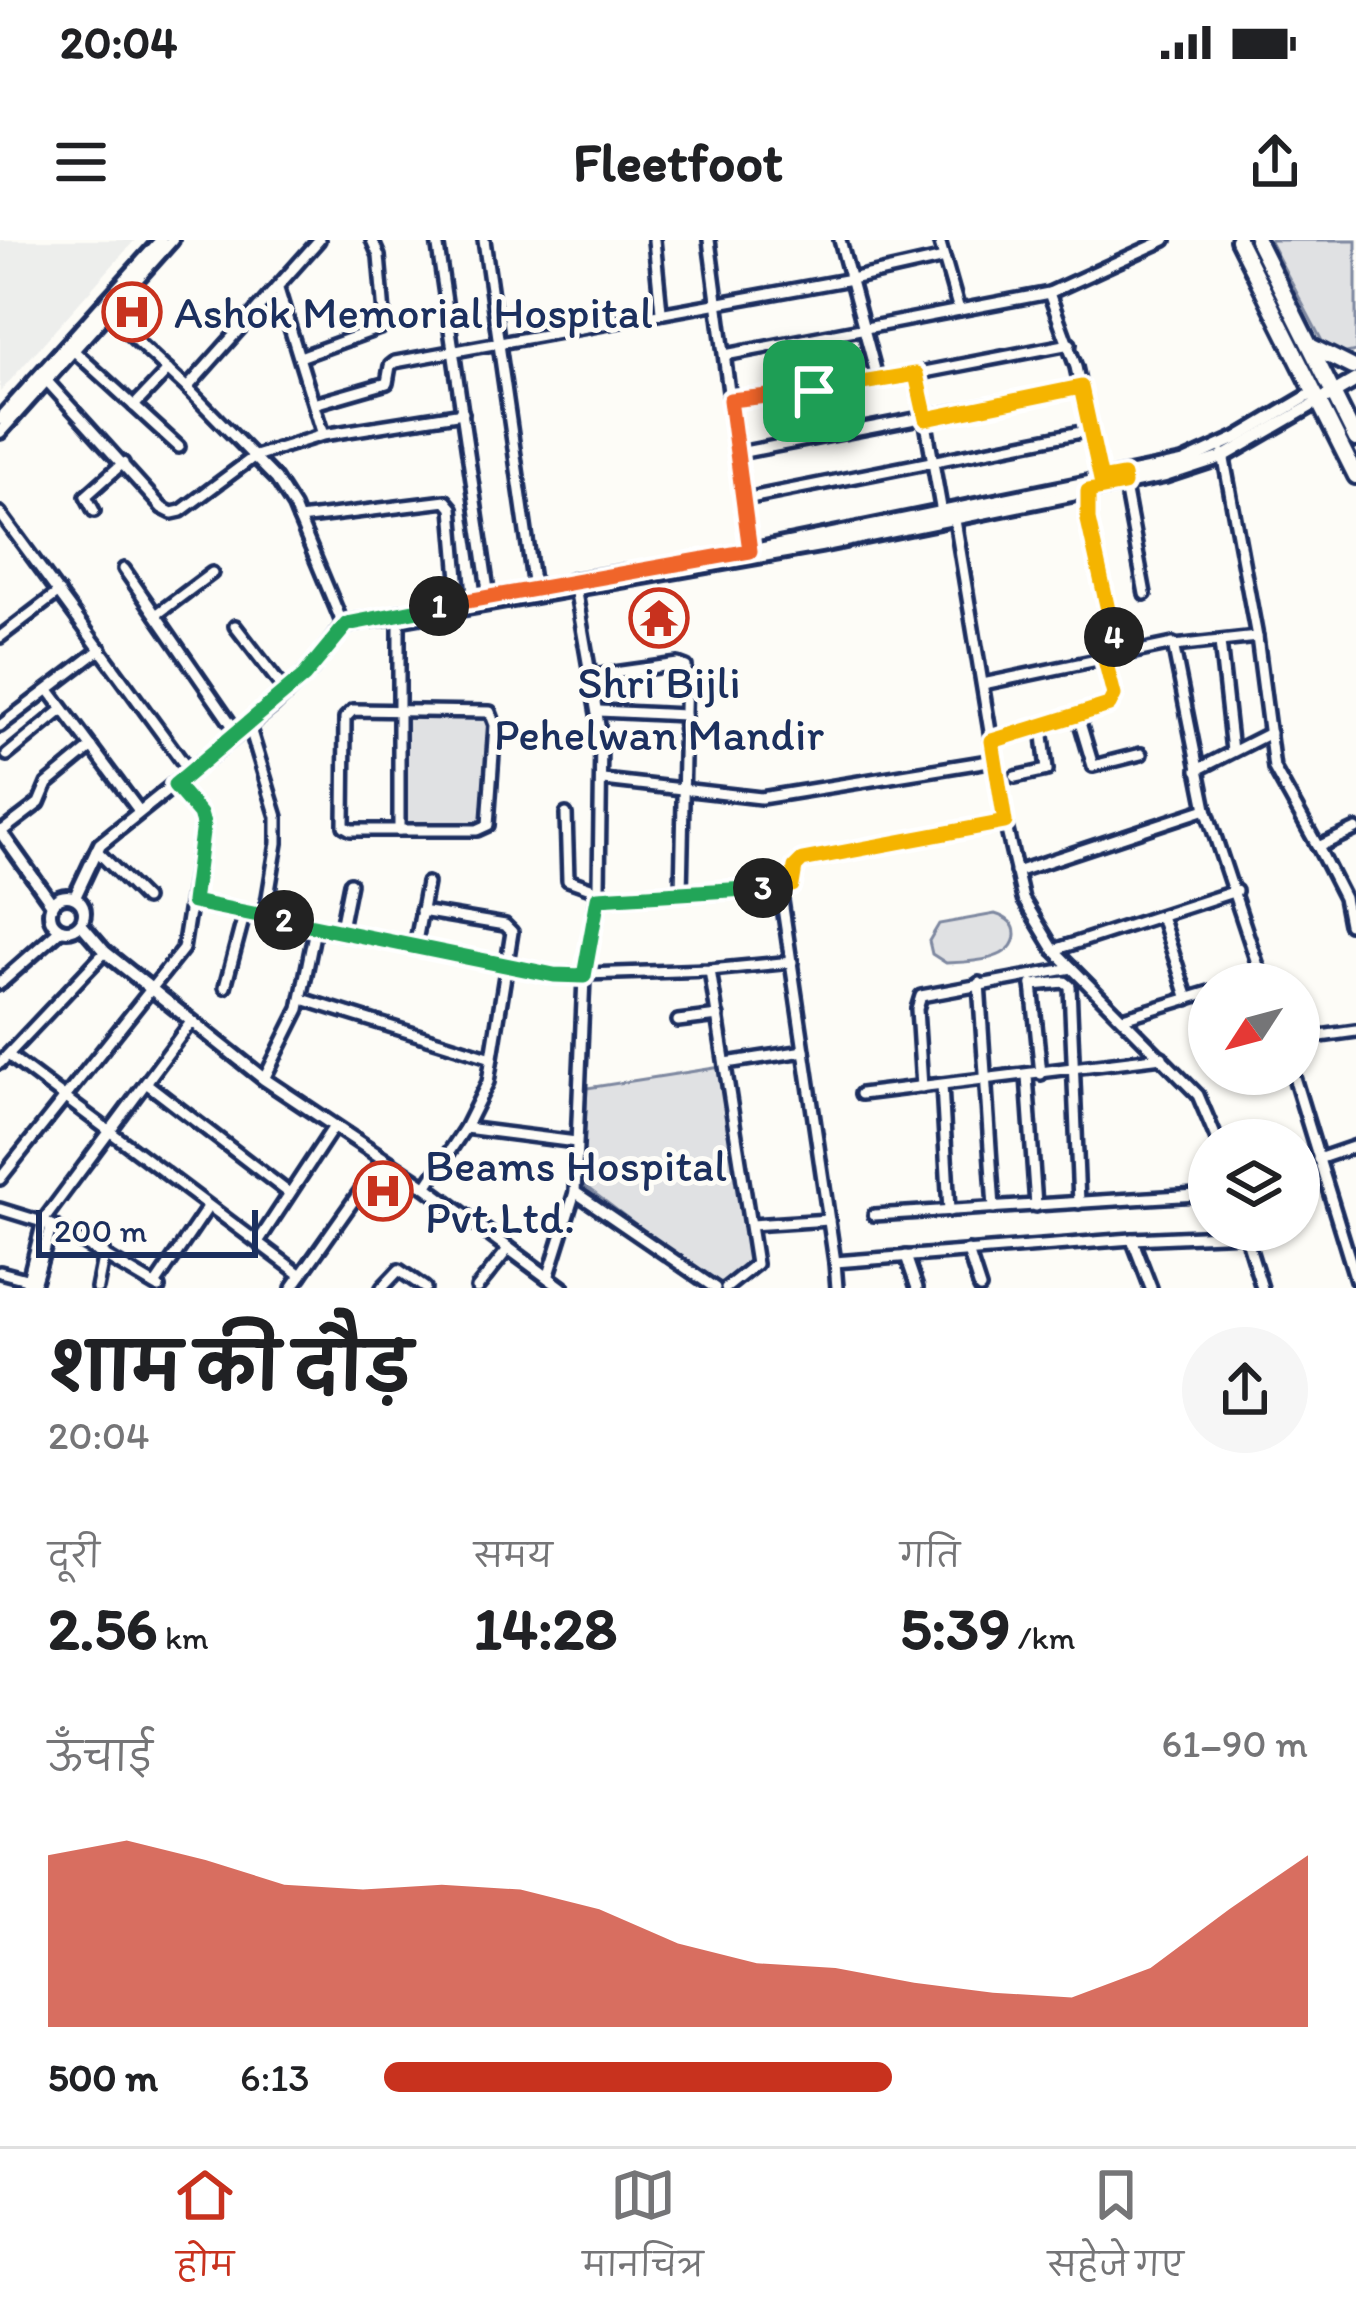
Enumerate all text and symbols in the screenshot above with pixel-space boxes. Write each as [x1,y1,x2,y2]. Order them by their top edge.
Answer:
text: 20:04 [60,15,177,69]
icon: menu [48,129,114,195]
icon: share [1242,129,1308,195]
text: Fleetfoot [573,130,783,195]
hospital icon: Ashok Memorial Hospital [101,281,163,343]
place label: Ashok Memorial Hospital [174,285,653,339]
pin [763,340,865,442]
icon: arrive [781,358,847,424]
pin: 1 [409,576,469,636]
text: 1 [431,586,447,625]
temple icon: Shri Bijli Pehelwan Mandir [628,587,690,649]
pin: 4 [1084,607,1144,667]
text: 4 [1104,617,1124,656]
place label: Shri Bijli Pehelwan Mandir [494,655,824,761]
pin: 3 [733,858,793,918]
text: 3 [754,868,772,907]
pin: 2 [254,890,314,950]
text: 2 [275,900,293,939]
north arrow [1188,963,1320,1095]
map controls [1188,963,1320,1251]
button: layers [1188,1119,1320,1251]
place label: Beams Hospital Pvt.Ltd. [425,1138,727,1244]
hospital icon: Beams Hospital Pvt.Ltd. [352,1160,414,1222]
scale bar [36,1204,258,1257]
text: 200 m [54,1211,147,1250]
text: शाम की दौड़ [48,1327,412,1407]
button: share [1182,1327,1308,1453]
text: 20:04 [48,1412,150,1459]
text: दूरी [48,1536,100,1575]
text: समय [474,1536,553,1575]
text: गति [900,1536,960,1575]
text: 2.56 [48,1592,158,1664]
text: 14:28 [474,1592,617,1664]
text: 5:39 [900,1592,1010,1664]
text: km [158,1618,209,1657]
text: /km [1010,1618,1075,1657]
text: 61–90 m [1162,1720,1308,1767]
text: ऊँचाई [48,1733,153,1780]
text: 500 m [48,2054,158,2101]
text: 6:13 [240,2054,310,2101]
tab: होम [172,2162,238,2301]
tab: मानचित्र [582,2162,703,2301]
tab: सहेजे गए [1048,2162,1184,2301]

